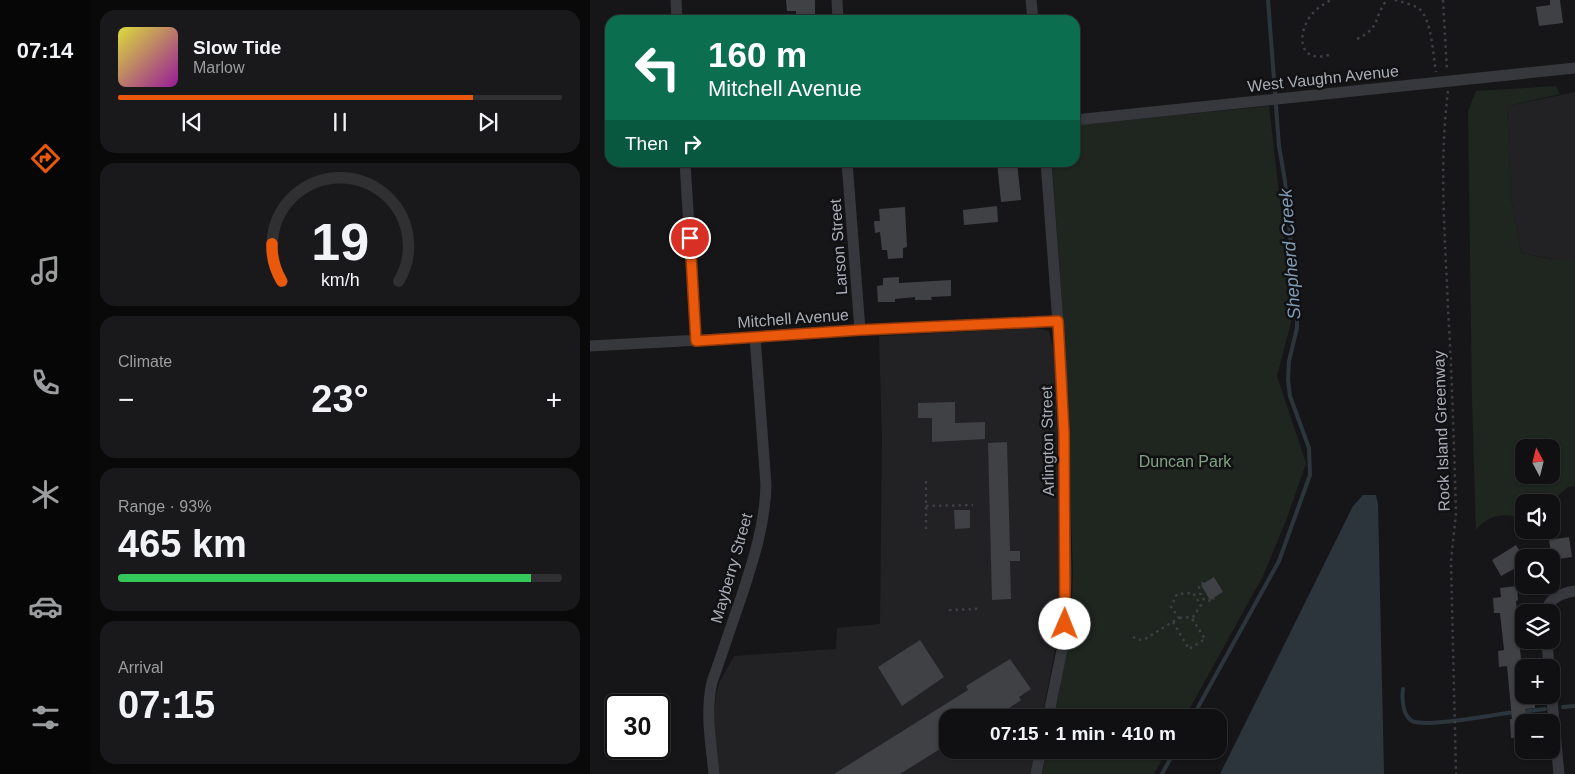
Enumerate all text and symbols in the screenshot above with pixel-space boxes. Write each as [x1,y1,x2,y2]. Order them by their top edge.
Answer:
icon: left [625,35,690,100]
text: 160 m [708,35,807,74]
text: Slow Tide [193,37,281,58]
text: 07:14 [17,38,73,63]
text: Marlow [193,59,245,76]
street label: West Vaughn Avenue [1247,62,1400,95]
text: Mitchell Avenue [708,76,862,101]
icon: previous [178,108,206,136]
icon: pause [326,108,354,136]
icon: next [474,108,502,136]
icon: right [678,130,706,158]
text: Then [625,133,668,154]
icon: directions [28,141,63,176]
water label: Shepherd Creek [1275,187,1305,320]
street label: Larson Street [827,198,850,295]
text: 19 [311,213,369,271]
pin [669,217,711,259]
icon: arrive [676,224,704,252]
icon: music [28,253,63,288]
text: km/h [321,270,359,290]
street label: Mitchell Avenue [737,306,849,331]
street label: Rock Island Greenway [1430,350,1453,512]
text: Climate [118,353,172,370]
icon: phone [28,365,63,400]
text: 23° [311,378,369,420]
text: − [118,384,134,415]
text: + [546,384,562,415]
street label: Arlington Street [1038,385,1057,496]
north arrow [1515,439,1560,484]
map controls [1515,439,1560,759]
park label: Duncan Park [1139,453,1232,470]
icon: climate [28,477,63,512]
button: sound [1515,494,1560,539]
text: Range · 93% [118,498,211,515]
street label: Mayberry Street [708,511,755,625]
text: 465 km [118,523,247,565]
button: search [1515,549,1560,594]
icon: car [28,589,63,624]
position arrow [1038,597,1090,649]
button: layers [1515,604,1560,649]
text: Arrival [118,659,163,676]
button: + [1515,659,1560,704]
text: 07:15 [118,684,215,726]
speed limit sign: 30 [605,694,670,759]
icon: filters [28,700,63,735]
button: − [1515,714,1560,759]
text: 07:15 · 1 min · 410 m [990,723,1176,744]

